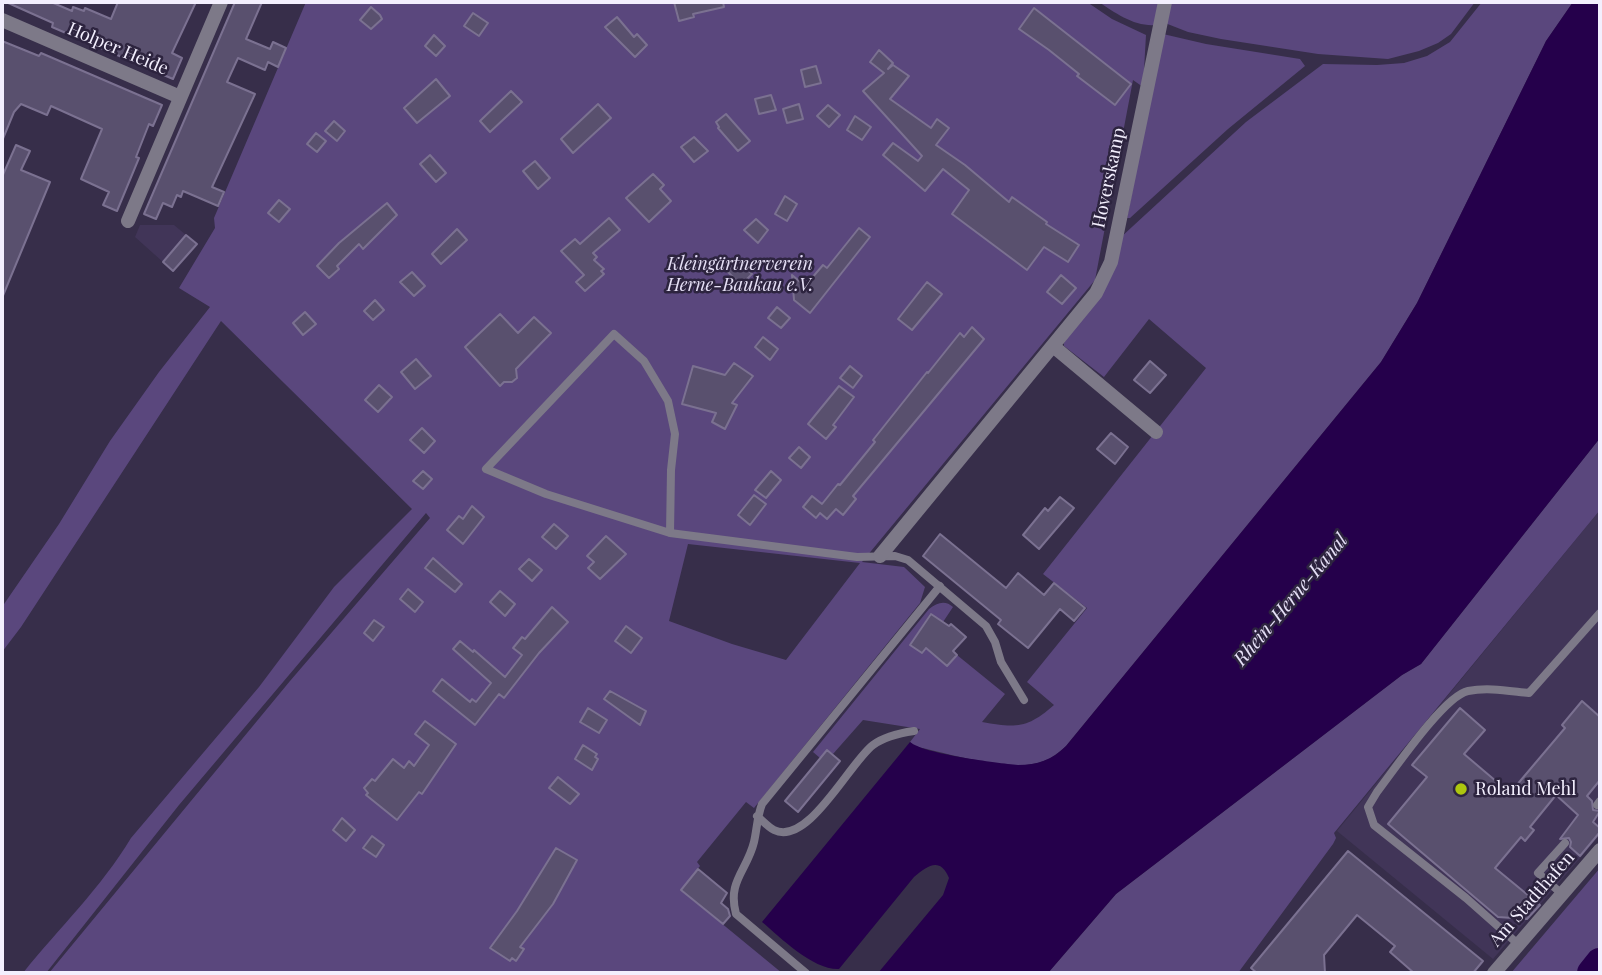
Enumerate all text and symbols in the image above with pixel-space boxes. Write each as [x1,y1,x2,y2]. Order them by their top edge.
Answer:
street label: Holper Heide [64,18,172,80]
street label: Hoverskamp [1088,126,1130,230]
park label: Kleingärtnerverein Herne-Baukau e.V. [667,253,813,296]
water label: Rhein-Herne-Kanal [1229,530,1353,670]
place label: Roland Mehl [1475,778,1576,800]
marker: Roland Mehl [1453,781,1469,797]
street label: Am Stadthafen [1485,847,1579,951]

